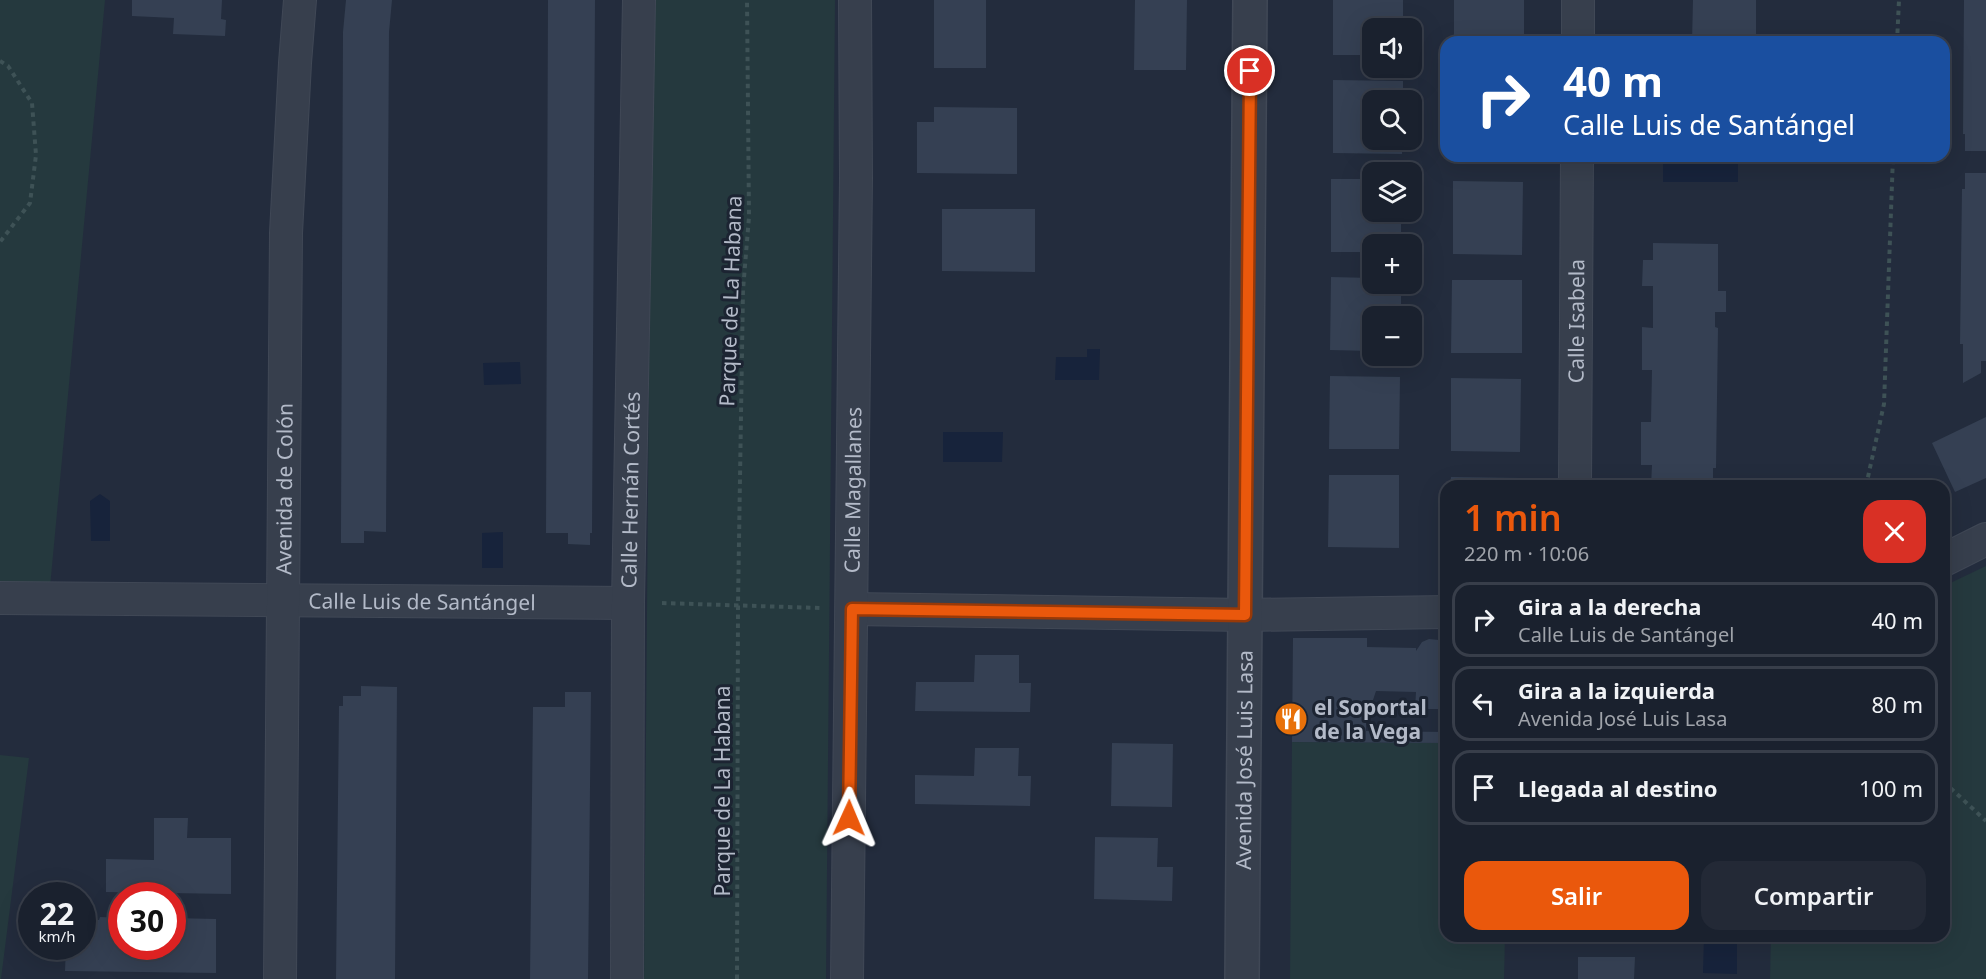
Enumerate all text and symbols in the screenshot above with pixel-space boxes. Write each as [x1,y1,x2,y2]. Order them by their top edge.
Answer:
map controls [1362,18,1422,366]
button: sound [1362,18,1422,78]
pin [1224,45,1275,96]
text: 40 m [1563,52,1663,109]
icon: arrive [1233,54,1266,87]
icon: right [1464,60,1542,138]
button: search [1362,90,1422,150]
text: Calle Luis de Santángel [1563,106,1855,143]
button: layers [1362,162,1422,222]
street label: Parque de La Habana [712,195,748,407]
button: + [1362,234,1422,294]
street label: Calle Isabela [1562,259,1590,383]
button: − [1362,306,1422,366]
street label: Calle Hernán Cortés [614,391,646,589]
street label: Avenida de Colón [269,403,299,575]
street label: Calle Magallanes [838,407,867,573]
text: 1 min [1464,493,1562,542]
button: close [1863,500,1926,563]
text: 220 m · 10:06 [1464,540,1589,567]
street label: Calle Luis de Santángel [308,586,536,616]
text: Gira a la derecha [1518,591,1702,621]
icon: right [1467,603,1500,636]
text: 40 m [1872,605,1923,635]
text: Calle Luis de Santángel [1518,621,1734,648]
street label: Avenida José Luis Lasa [1229,650,1259,870]
text: Gira a la izquierda [1518,675,1715,705]
street label: Parque de La Habana [708,685,736,897]
icon: left [1467,687,1500,720]
text: 80 m [1872,689,1923,719]
place label: el Soportal de la Vega [1314,693,1427,745]
restaurant icon: el Soportal de la Vega [1273,701,1309,737]
text: Avenida José Luis Lasa [1518,705,1727,732]
icon: arrive [1467,771,1500,804]
text: Llegada al destino [1518,773,1718,803]
text: 100 m [1859,773,1923,803]
position arrow [817,786,881,850]
button: Salir [1464,861,1689,930]
button: Compartir [1701,861,1926,930]
speed limit sign: 30 [108,882,186,960]
text: 22 [40,893,74,934]
text: km/h [39,926,75,946]

